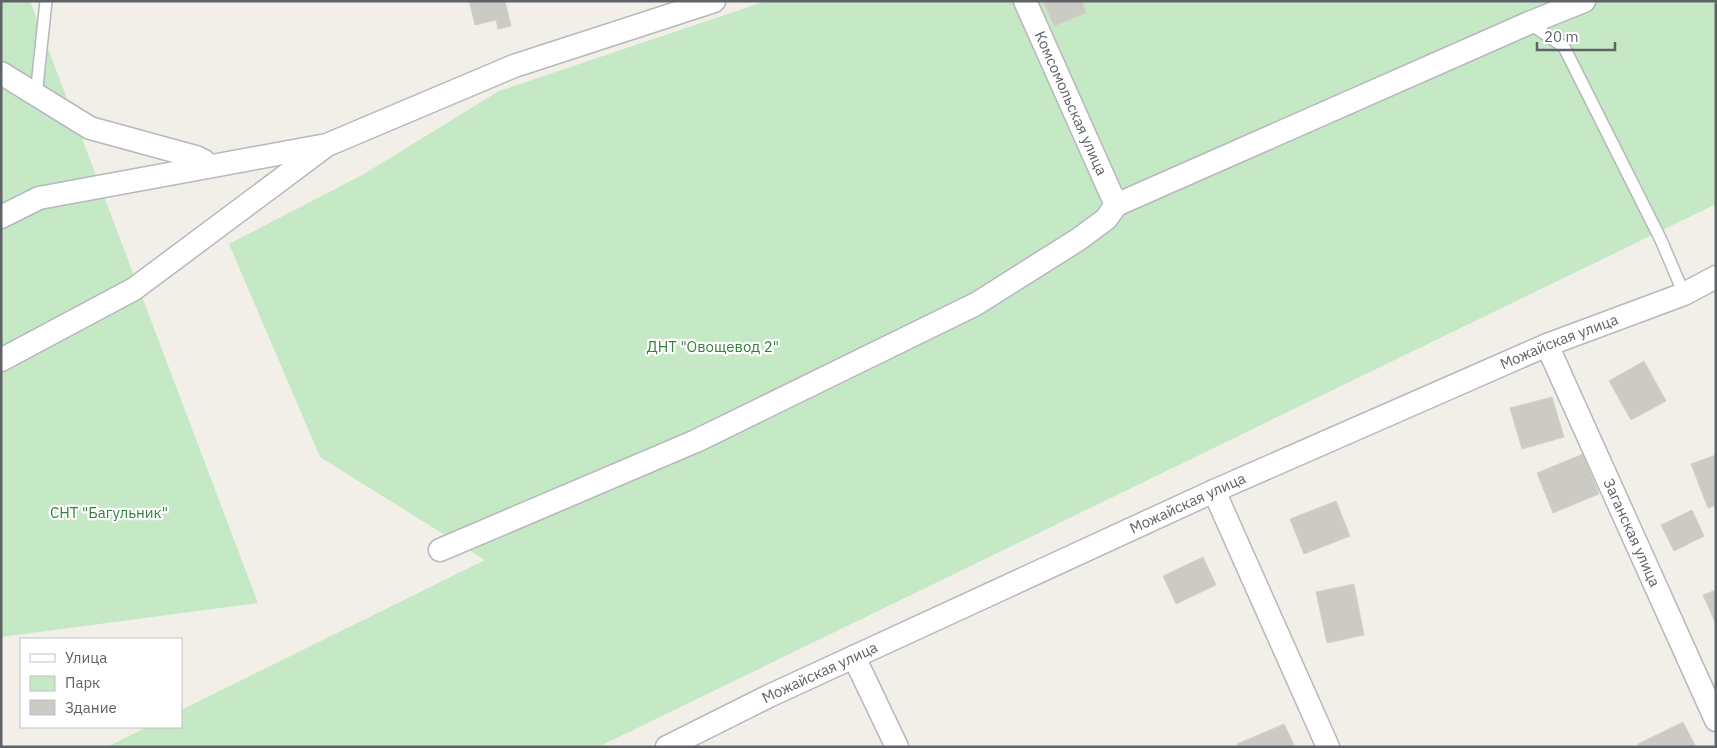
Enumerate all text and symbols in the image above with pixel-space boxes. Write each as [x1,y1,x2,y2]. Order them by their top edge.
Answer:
scale bar [1537,20,1614,52]
text: 20 m [1544,27,1579,46]
street label: Комсомольская улица [1031,28,1112,178]
street label: Можайская улица [1497,309,1621,373]
park label: ДНТ "Овощевод 2" [647,337,779,356]
street label: Можайская улица [1127,468,1249,538]
street label: Заганская улица [1599,475,1665,590]
park label: СНТ "Багульник" [50,503,168,522]
street label: Можайская улица [758,637,881,707]
legend [20,638,182,728]
text: Улица [65,648,107,667]
text: Парк [65,673,100,692]
text: Здание [65,698,117,717]

